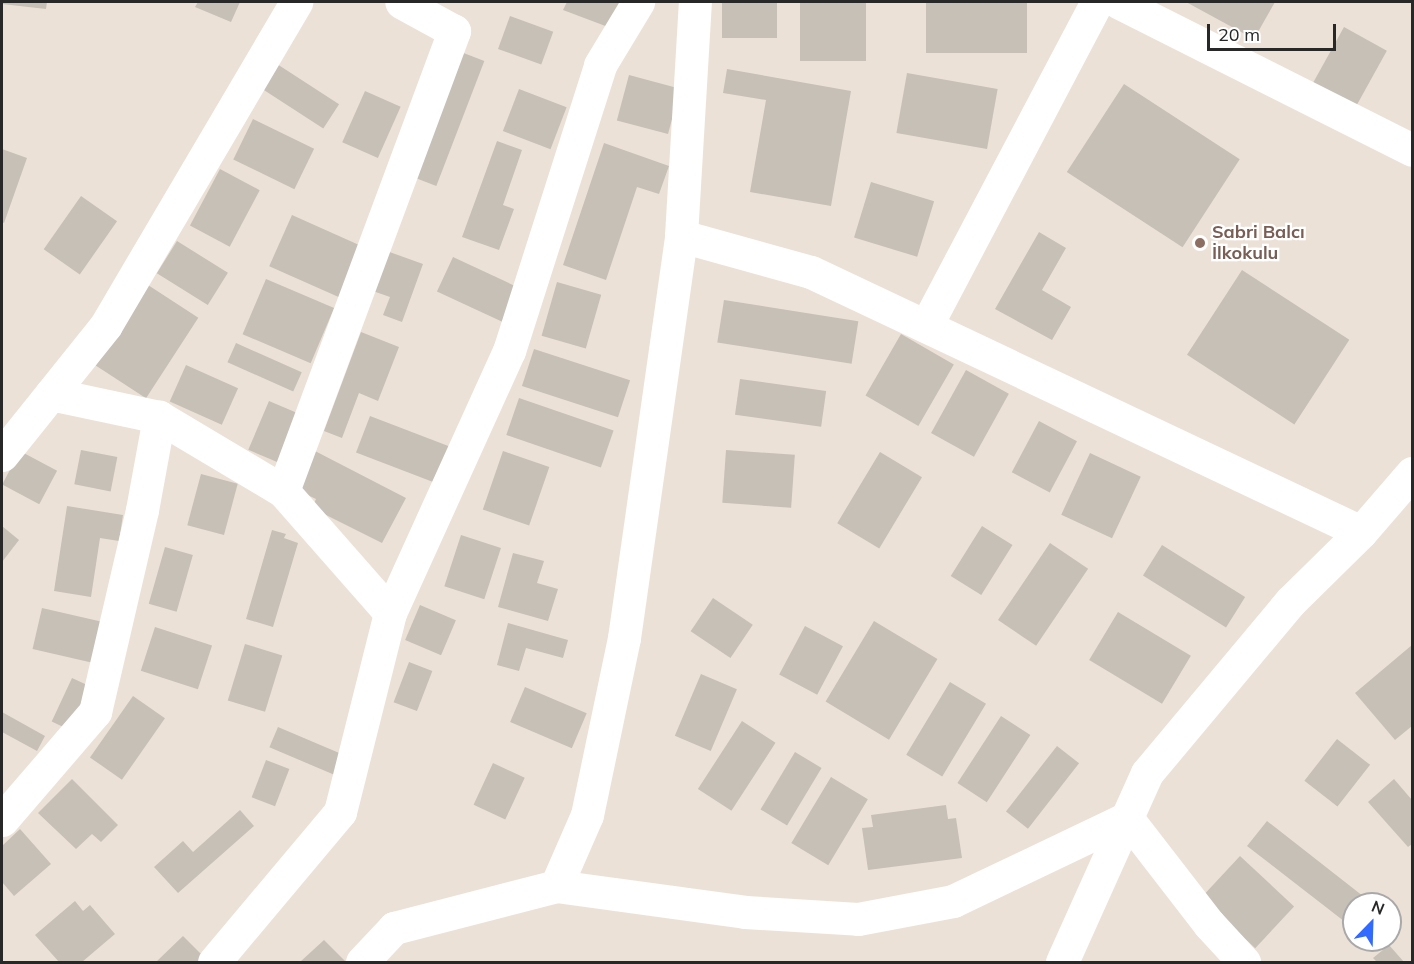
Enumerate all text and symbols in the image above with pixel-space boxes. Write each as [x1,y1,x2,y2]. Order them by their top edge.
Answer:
scale bar [1210,12,1339,50]
text: 20 m [1218,23,1260,46]
place label: Sabri Balcı İlkokulu [1212,222,1305,264]
marker: Sabri Balcı İlkokulu [1193,236,1207,250]
north arrow [1342,892,1402,952]
text: N [1369,896,1388,919]

